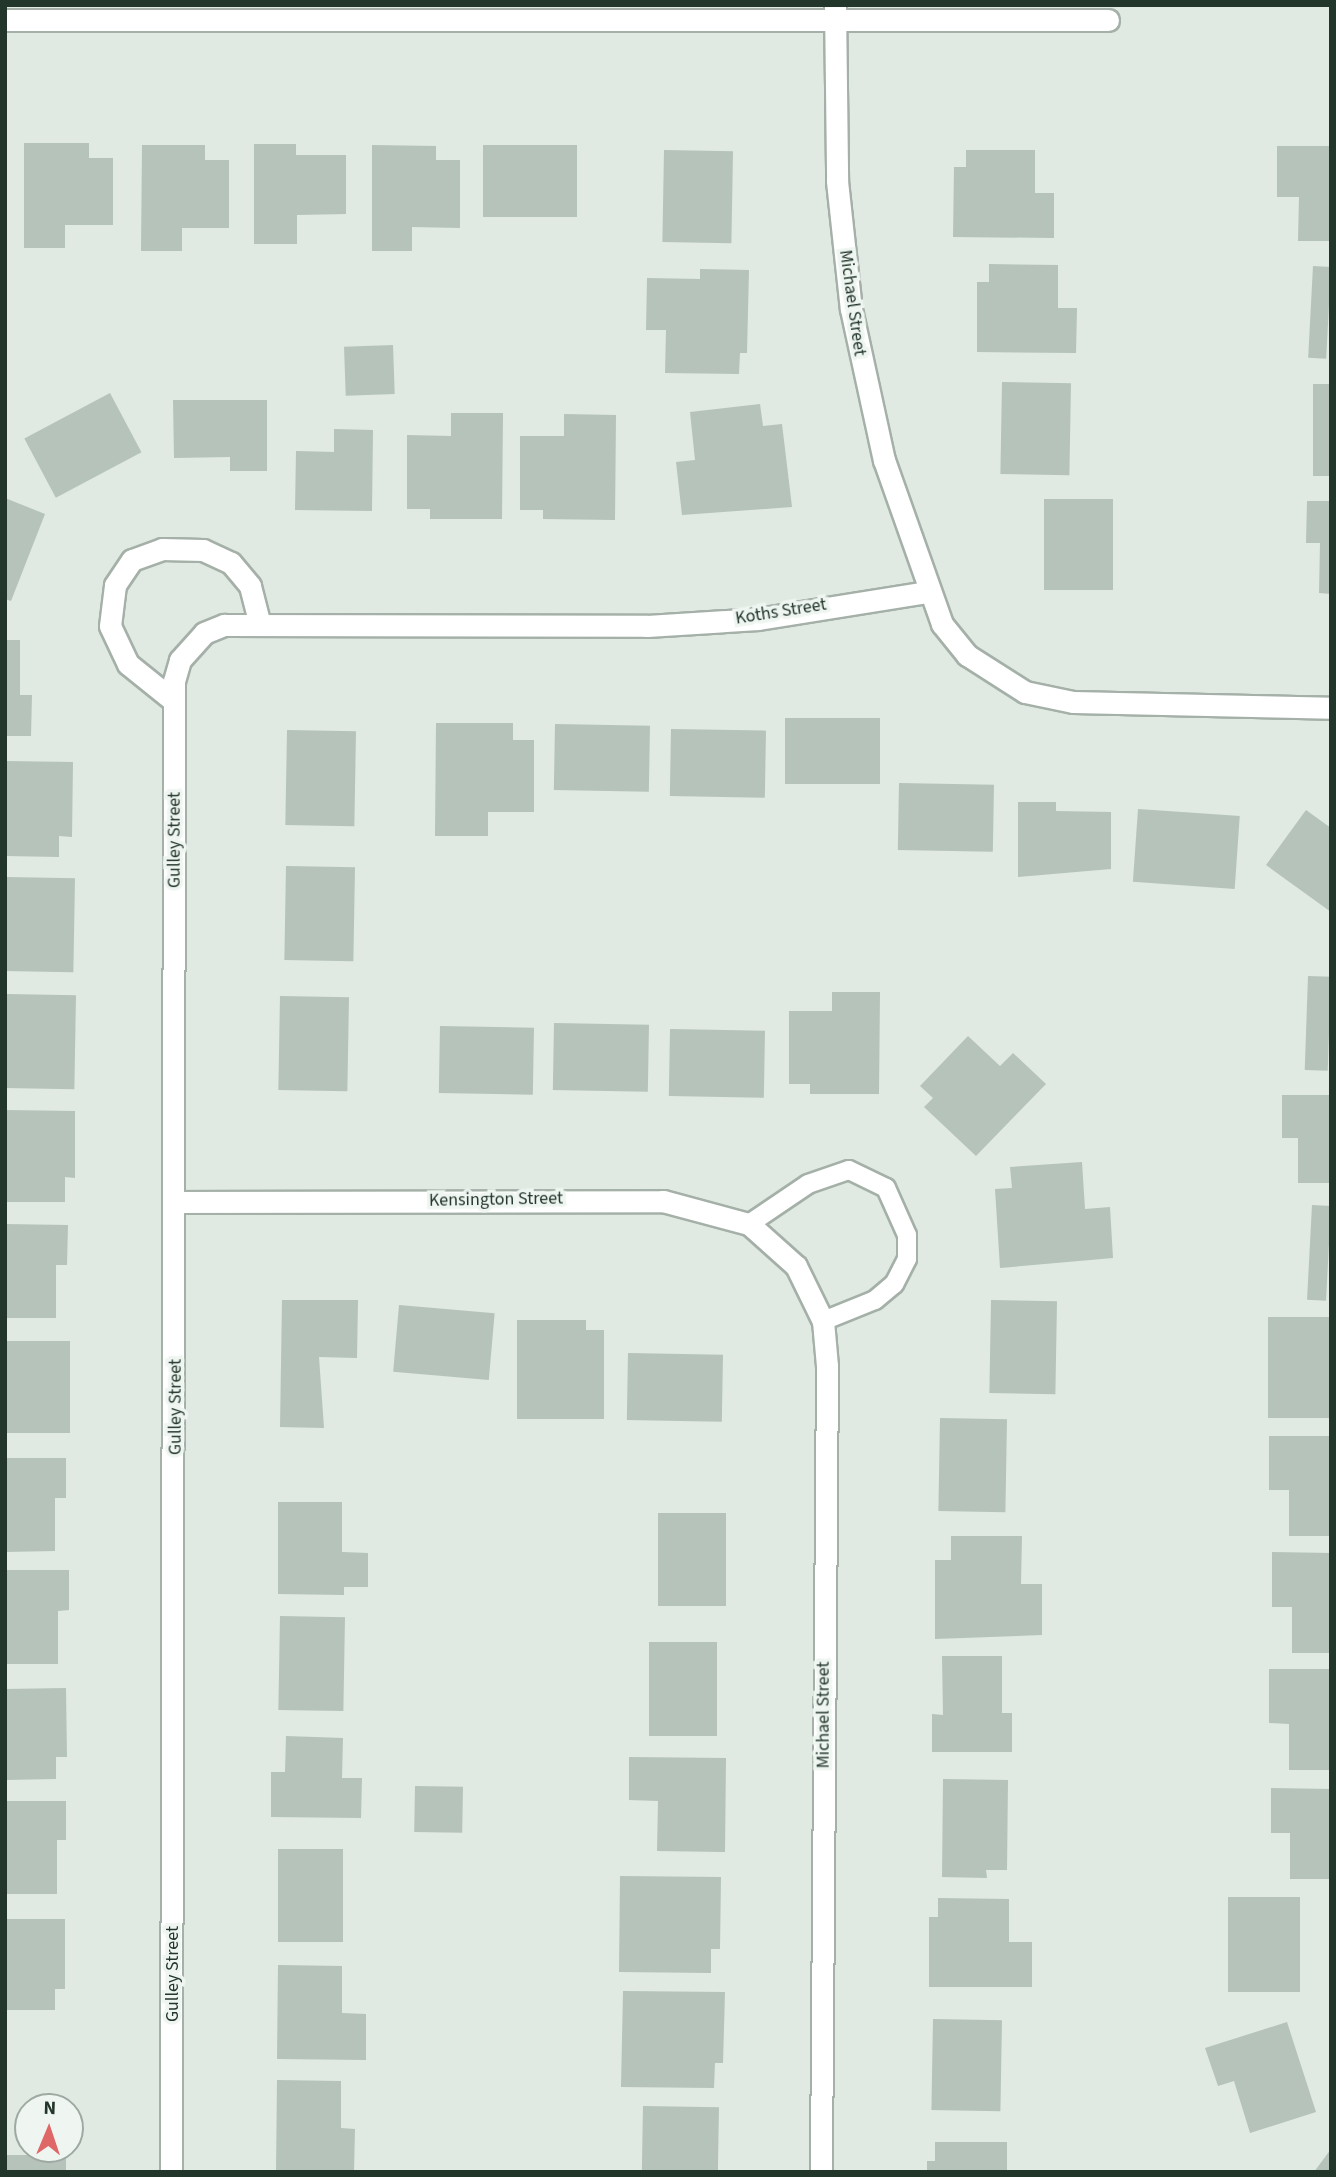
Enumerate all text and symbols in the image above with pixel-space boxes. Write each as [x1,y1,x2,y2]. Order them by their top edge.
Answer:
street label: Michael Street [834,249,870,357]
street label: Koths Street [734,594,828,630]
street label: Gulley Street [164,792,186,888]
street label: Kensington Street [429,1188,563,1212]
street label: Gulley Street [165,1359,187,1455]
street label: Michael Street [813,1662,835,1768]
street label: Gulley Street [162,1926,184,2022]
north arrow [14,2093,84,2163]
text: N [43,2095,56,2122]

